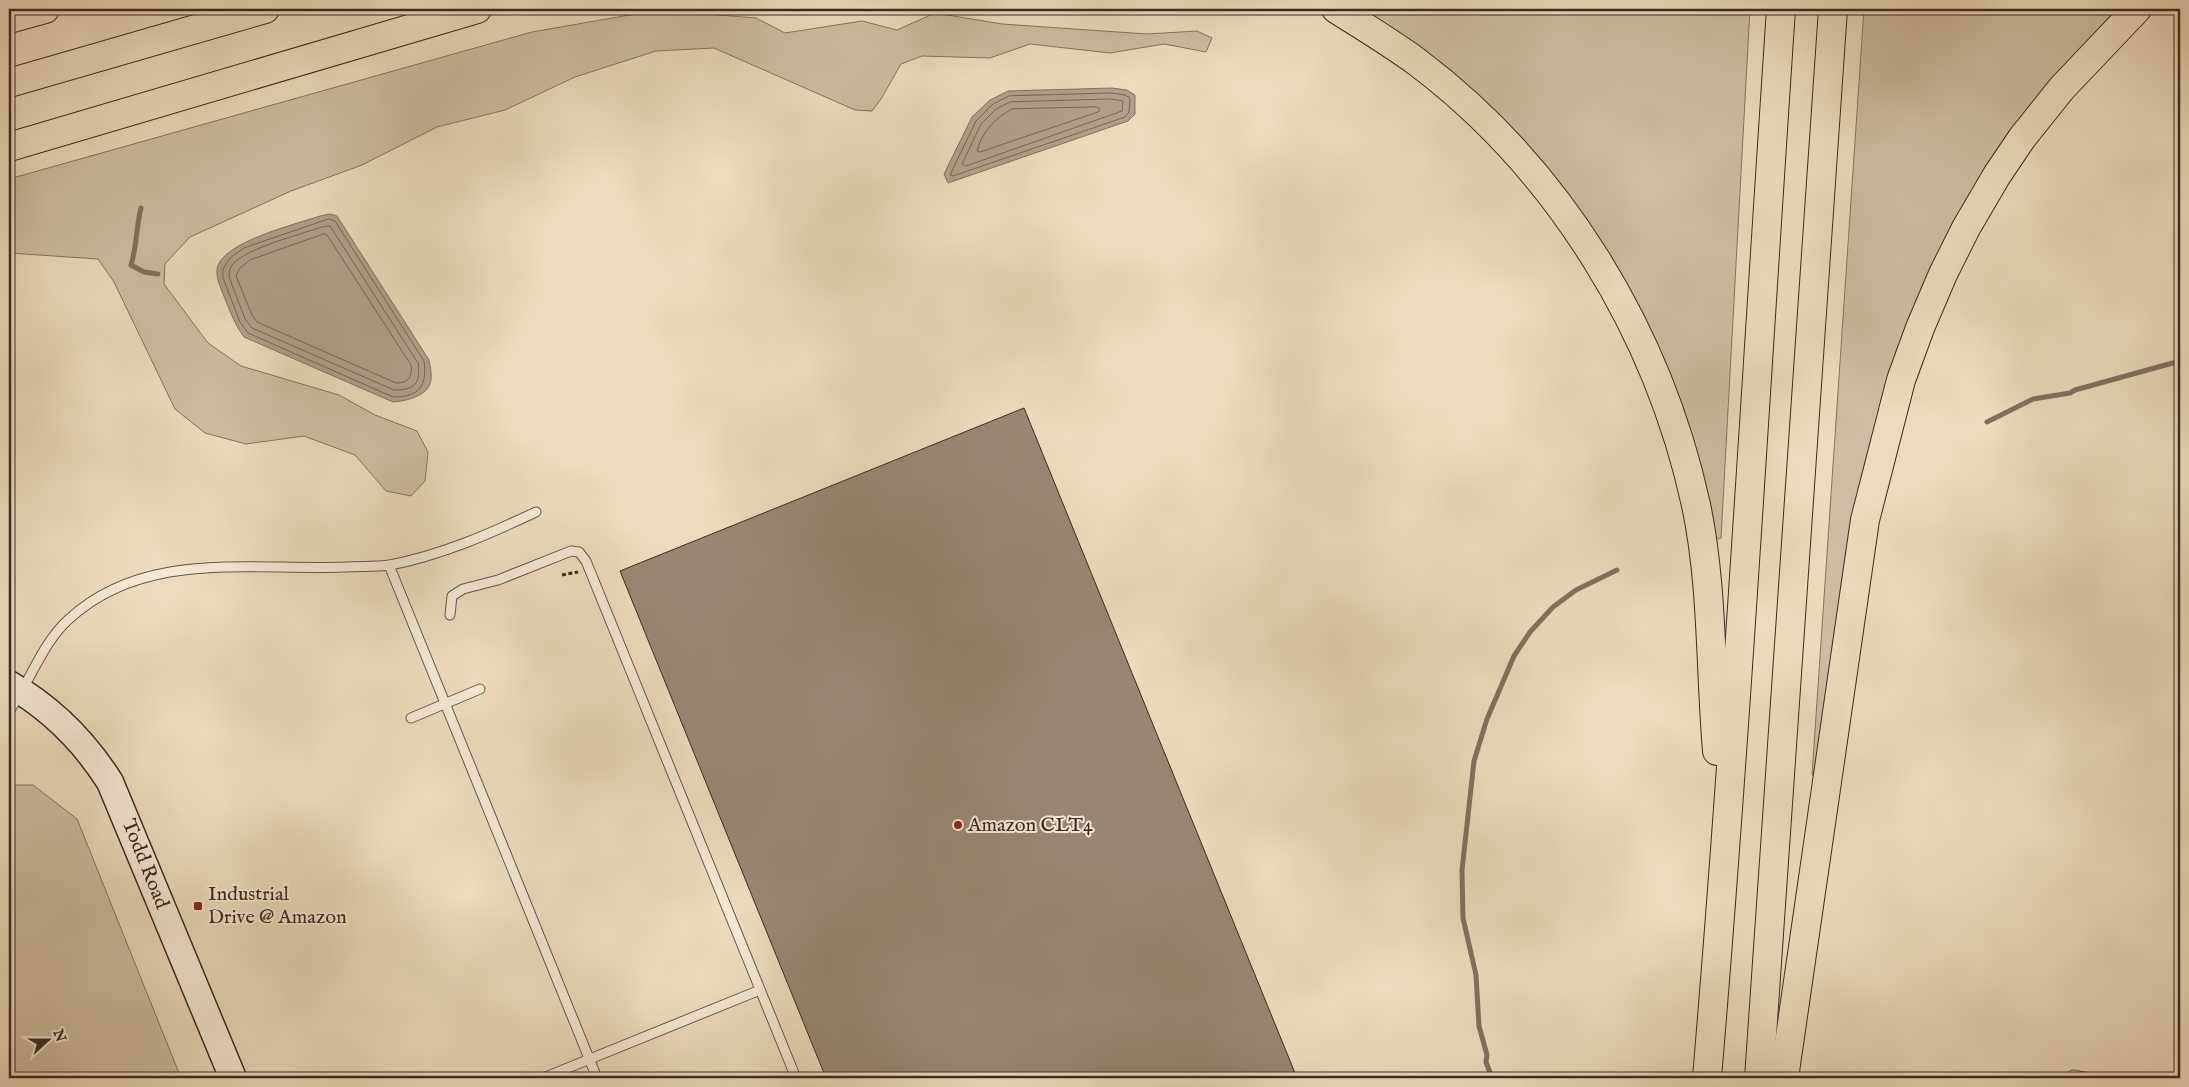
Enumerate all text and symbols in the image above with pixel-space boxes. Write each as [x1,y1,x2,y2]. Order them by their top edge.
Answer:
place label: Amazon CLT4 [967,813,1093,838]
street label: Todd Road [116,816,174,913]
marker: Amazon CLT4 [952,819,964,831]
place label: Industrial Drive @ Amazon [208,882,347,930]
marker: Industrial Drive @ Amazon [192,900,204,912]
north arrow [22,1014,72,1064]
text: N [48,1026,70,1045]

